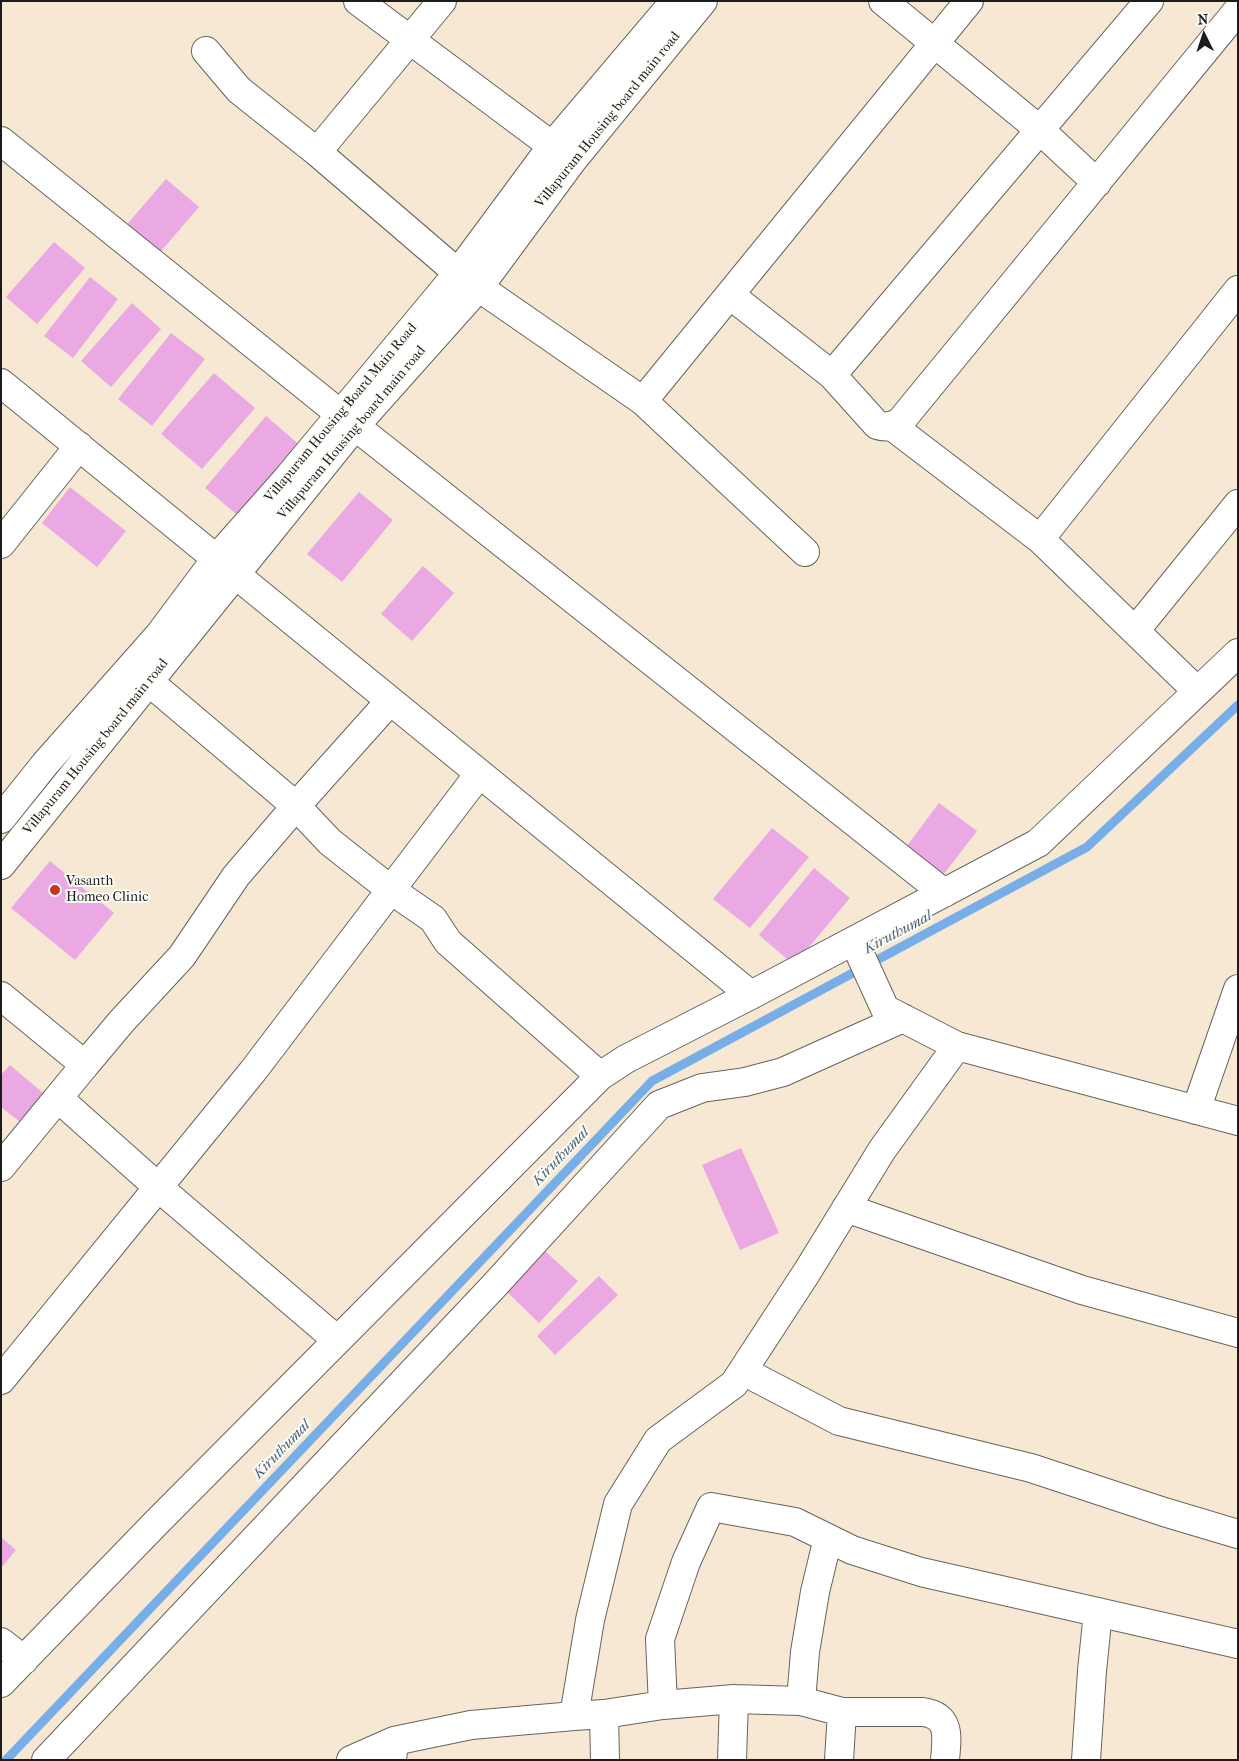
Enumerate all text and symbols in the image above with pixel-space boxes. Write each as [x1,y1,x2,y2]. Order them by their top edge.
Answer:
north arrow [1179,10,1229,60]
text: N [1197,11,1209,28]
street label: Villapuram Housing board main road [532,29,684,211]
street label: Villapuram Housing Board Main Road [261,320,421,506]
street label: Villapuram Housing board main road [274,343,430,523]
street label: Villapuram Housing board main road [20,656,172,838]
place label: Vasanth Homeo Clinic [66,874,148,906]
marker: Vasanth Homeo Clinic [48,883,62,897]
water label: Kiruthumal [861,908,935,958]
water label: Kiruthumal [529,1124,593,1190]
water label: Kiruthumal [250,1417,314,1483]

